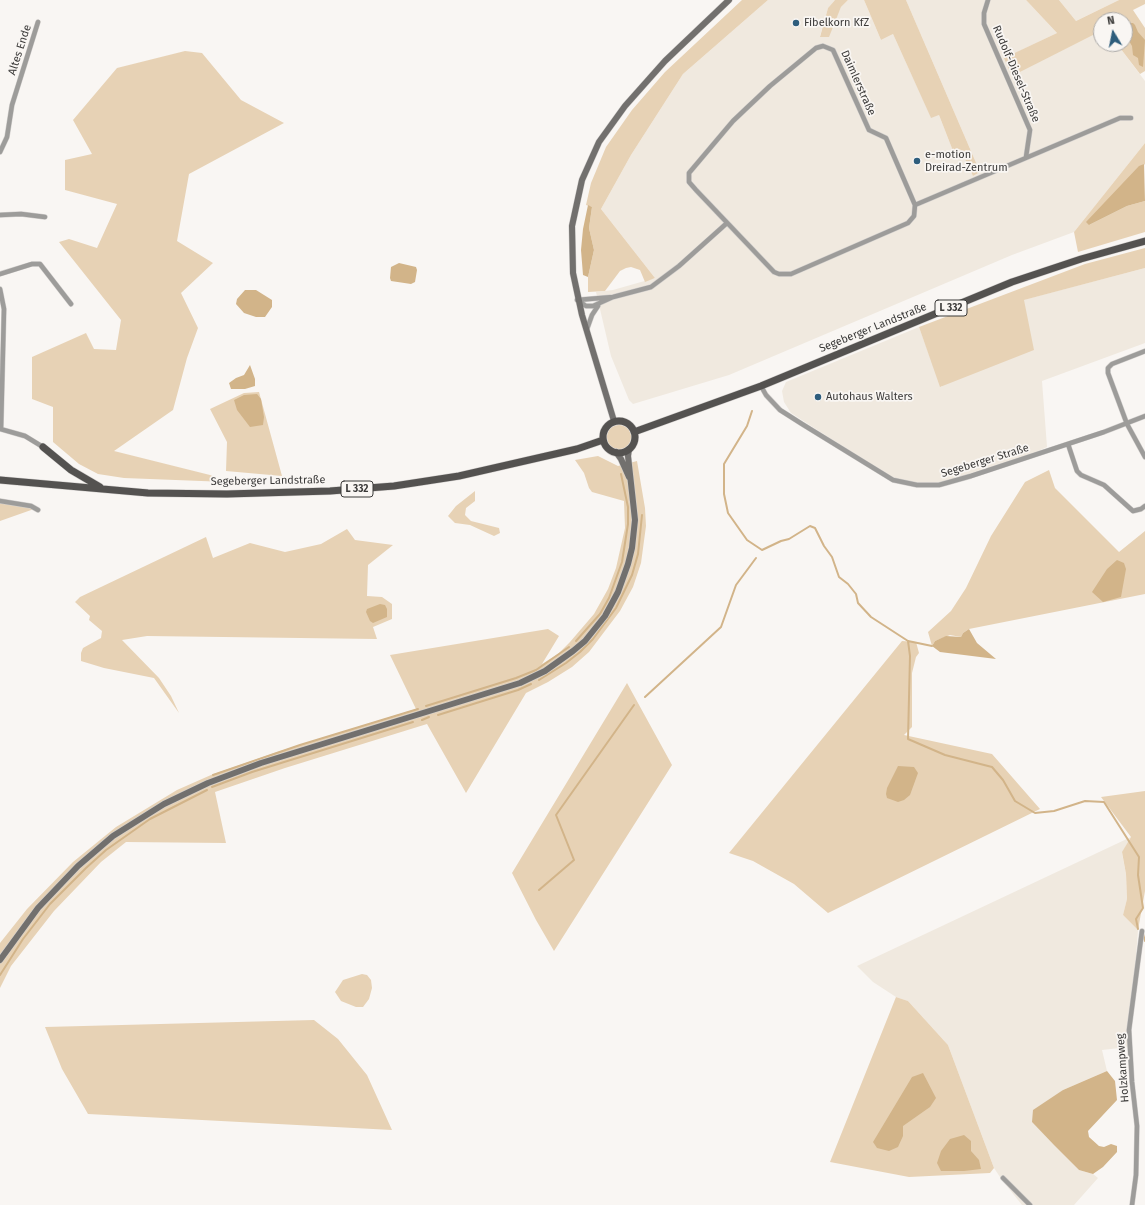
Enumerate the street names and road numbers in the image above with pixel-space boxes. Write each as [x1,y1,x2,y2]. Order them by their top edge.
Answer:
street label: Altes Ende [6,23,34,77]
street label: Rudolf-Diesel-Straße [990,24,1042,124]
street label: Daimlerstraße [838,48,878,118]
street label: Segeberger Landstraße [817,300,929,356]
road number: L 332 [935,300,967,316]
street label: Segeberger Straße [939,441,1031,481]
street label: Segeberger Landstraße [211,473,325,489]
road number: L 332 [341,481,373,497]
street label: Holzkampweg [1114,1033,1132,1103]

